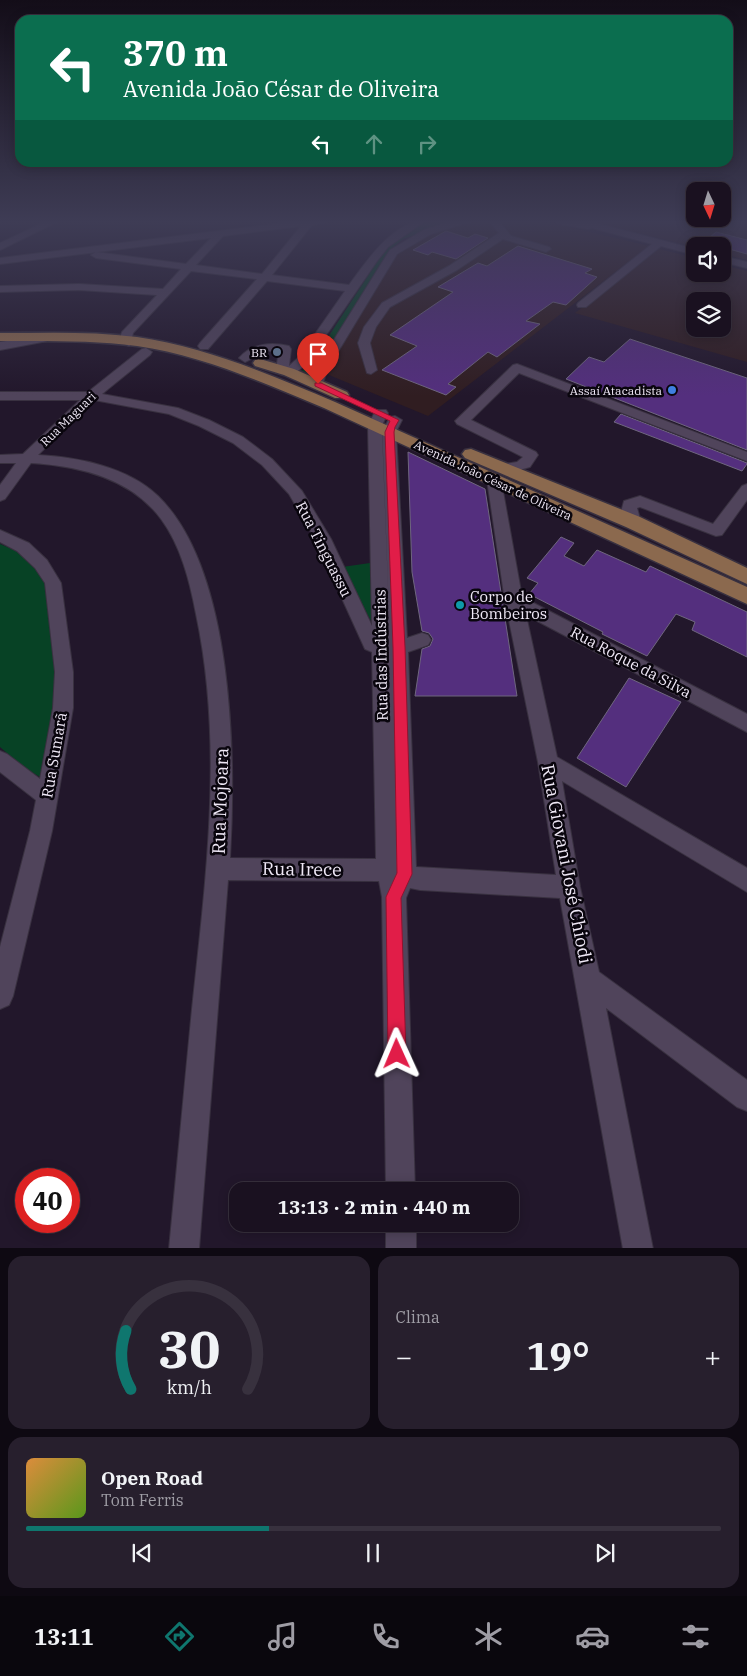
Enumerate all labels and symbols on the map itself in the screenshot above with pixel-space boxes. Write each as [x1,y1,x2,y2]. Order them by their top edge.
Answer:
north arrow [686,182,731,228]
pin [297,333,339,384]
place label: BR [251,345,267,360]
marker: BR [271,346,283,358]
place label: Assaí Atacadista [570,383,662,398]
marker: Assaí Atacadista [666,384,678,396]
street label: Rua Maguari [37,389,99,449]
street label: Avenida João César de Oliveira [412,437,575,523]
street label: Rua Tinguassu [292,498,356,600]
place label: Corpo de Bombeiros [470,587,547,623]
street label: Rua das Indústrias [370,589,392,721]
marker: Corpo de Bombeiros [454,599,466,611]
street label: Rua Roque da Silva [567,622,695,702]
street label: Rua Sumarã [37,711,71,799]
street label: Rua Mojoara [207,747,233,855]
street label: Rua Giovani José Chiodi [536,762,598,966]
street label: Rua Irece [262,857,342,881]
position arrow [370,1027,422,1079]
speed limit sign: 40 [15,1168,80,1233]

